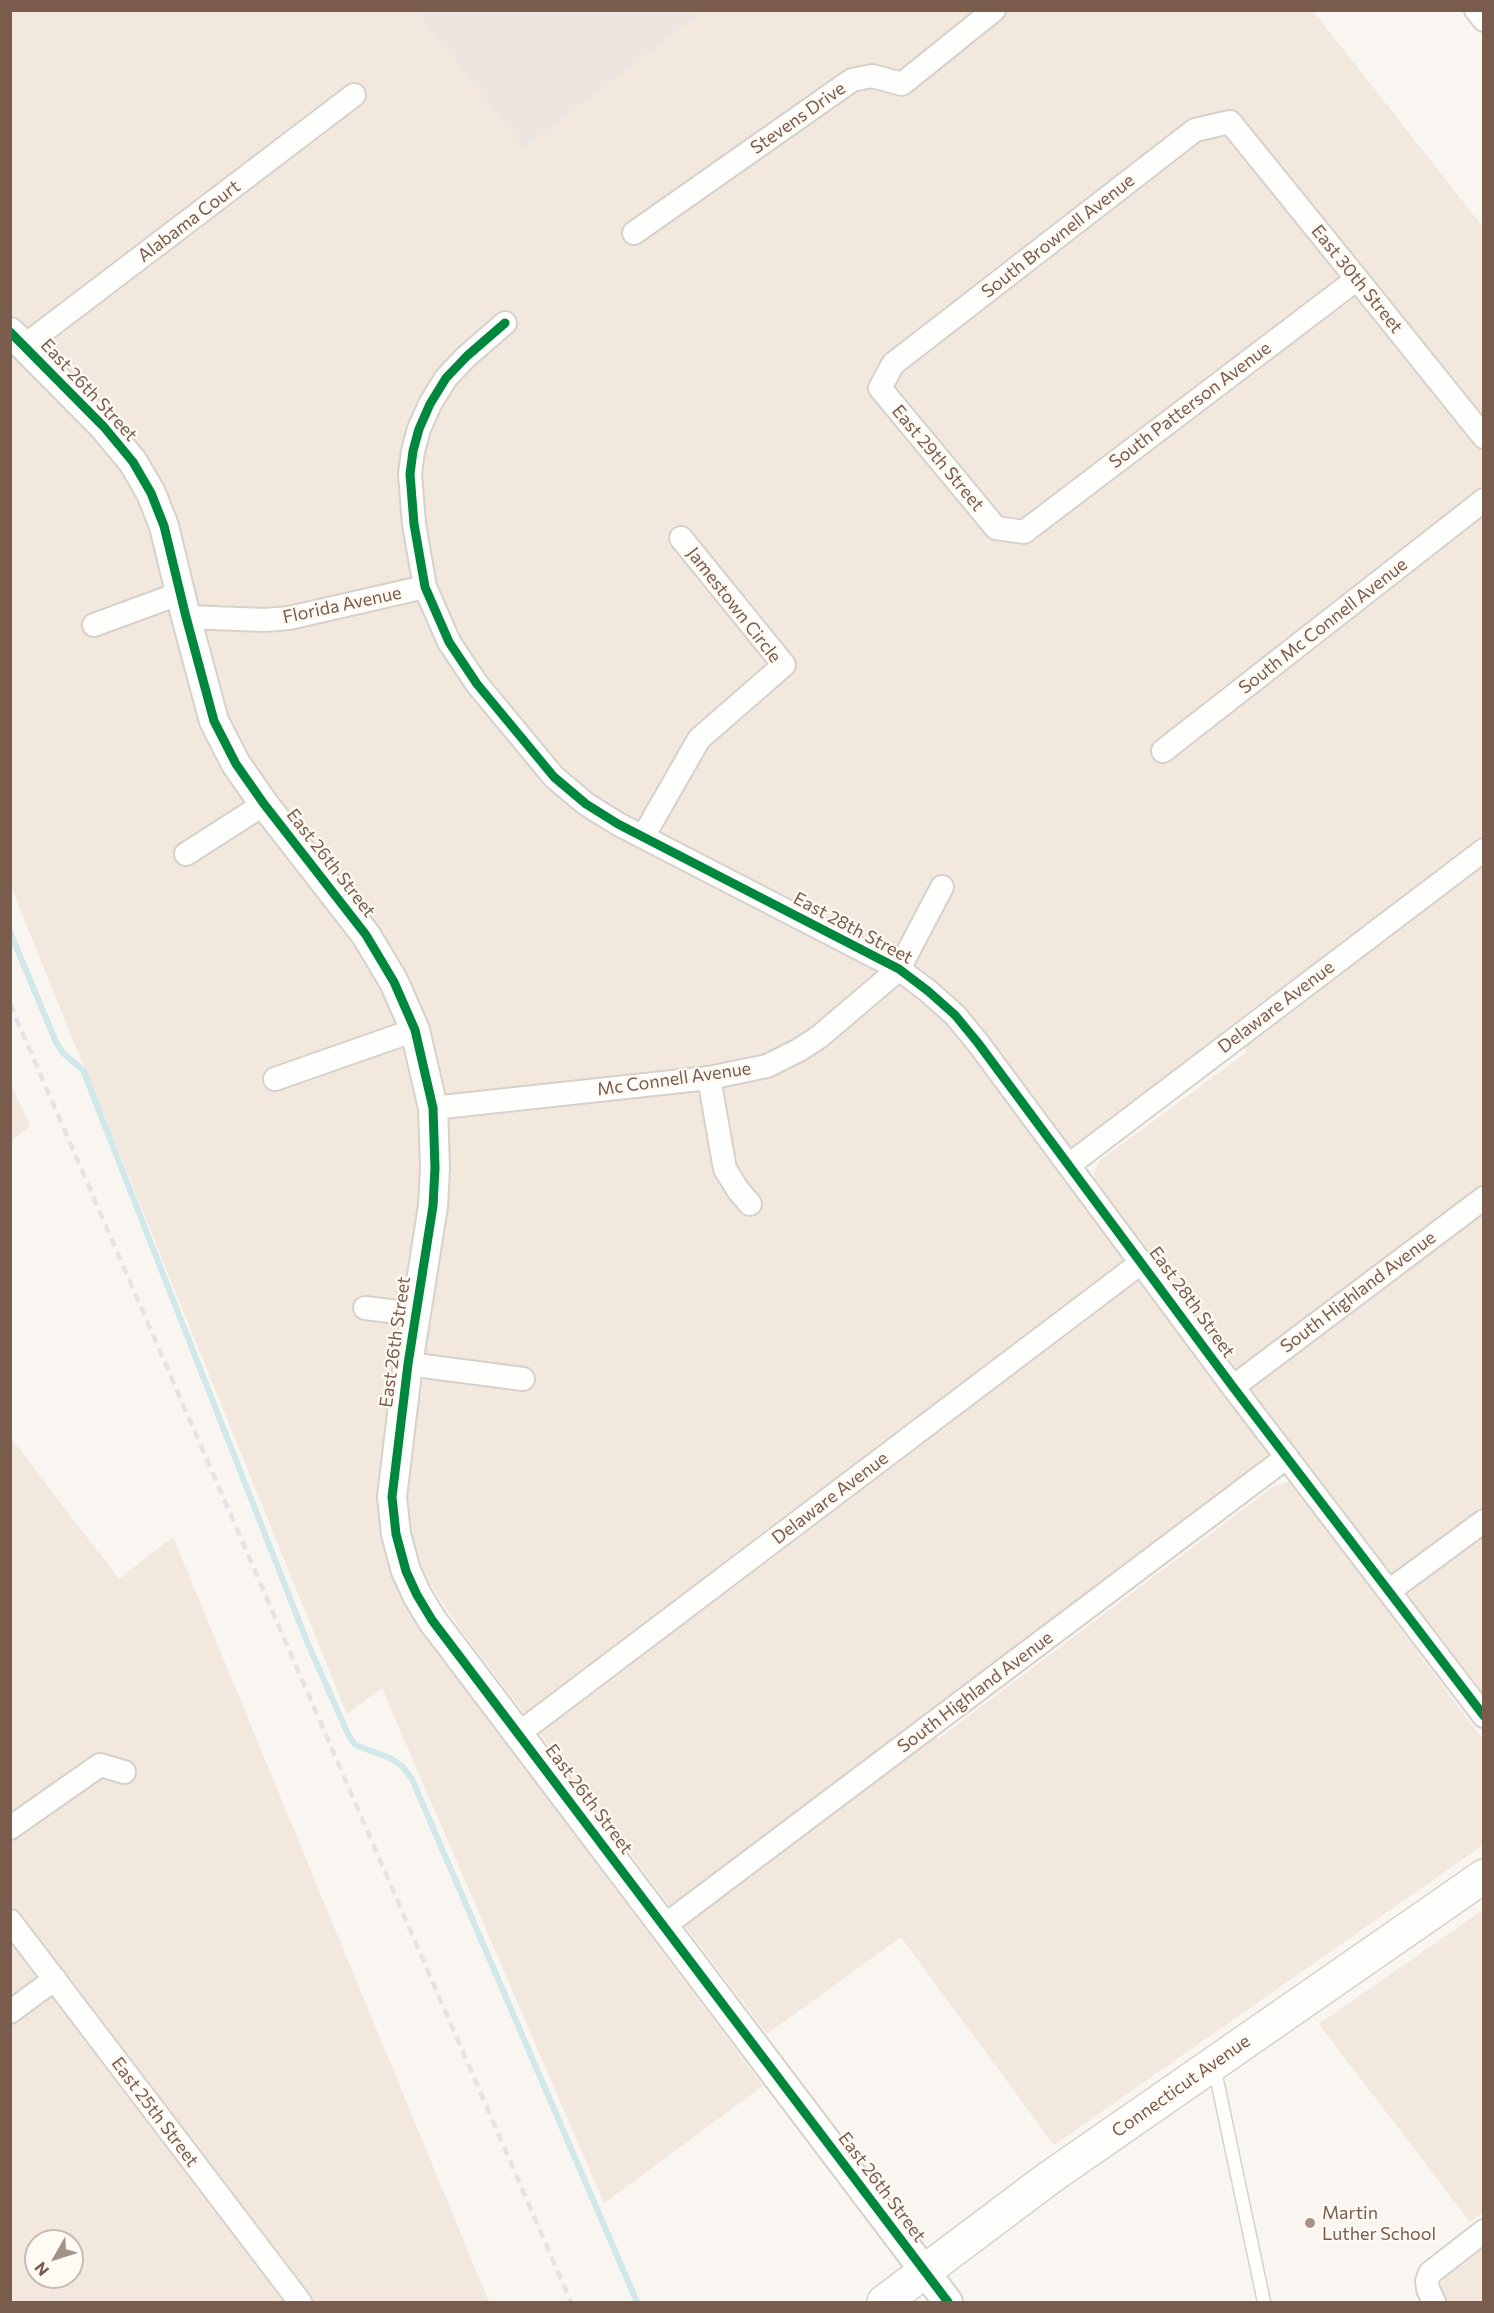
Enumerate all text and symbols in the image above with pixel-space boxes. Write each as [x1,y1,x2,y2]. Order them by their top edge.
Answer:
street label: Stevens Drive [746,77,850,159]
street label: South Brownell Avenue [977,170,1139,302]
street label: Alabama Court [133,175,245,267]
street label: East 30th Street [1307,220,1407,338]
street label: East 26th Street [36,334,142,446]
street label: South Patterson Avenue [1105,337,1275,473]
street label: East 29th Street [887,401,989,515]
street label: Jamestown Circle [682,543,786,667]
street label: South Mc Connell Avenue [1234,554,1412,698]
street label: Florida Avenue [281,582,403,628]
street label: East 26th Street [282,804,380,922]
street label: East 28th Street [790,887,916,969]
street label: Delaware Avenue [1214,956,1338,1058]
street label: Mc Connell Avenue [596,1057,752,1101]
street label: South Highland Avenue [1276,1227,1440,1357]
street label: East 28th Street [1144,1242,1240,1362]
street label: East 26th Street [375,1275,415,1409]
street label: Delaware Avenue [768,1447,892,1549]
street label: South Highland Avenue [893,1627,1057,1757]
street label: East 26th Street [541,1740,637,1858]
street label: Connecticut Avenue [1108,2030,1254,2142]
street label: East 25th Street [107,2053,203,2171]
street label: East 26th Street [834,2128,930,2246]
place label: Martin Luther School [1322,2202,1436,2244]
marker: Martin Luther School [1303,2216,1317,2230]
north arrow [24,2229,84,2289]
text: N [30,2259,52,2280]

